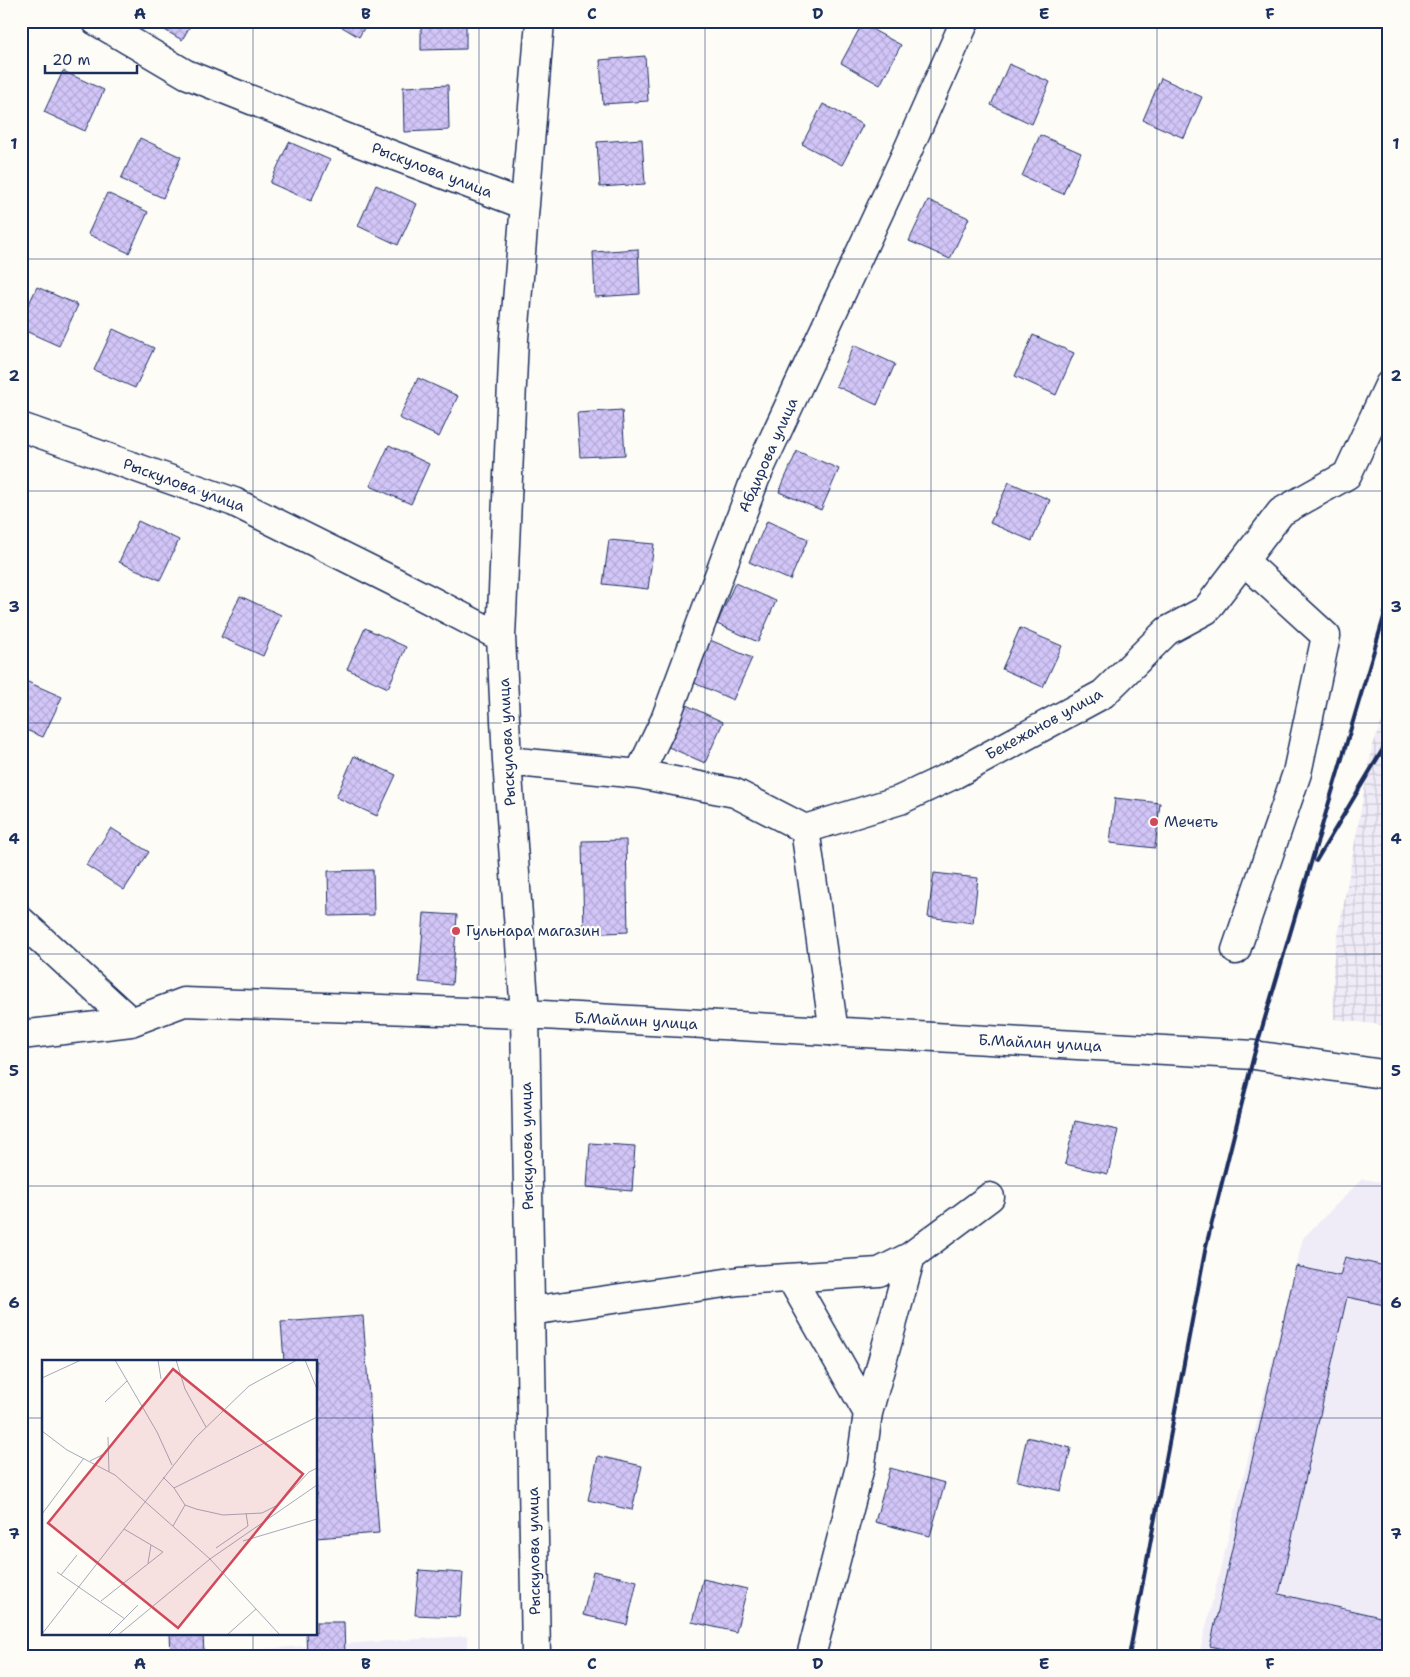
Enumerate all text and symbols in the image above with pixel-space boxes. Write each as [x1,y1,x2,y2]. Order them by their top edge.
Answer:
text: A [134,3,146,24]
text: B [361,3,371,24]
text: C [587,3,597,24]
text: D [812,3,824,24]
text: E [1039,3,1049,24]
text: F [1265,3,1275,24]
scale bar [45,42,138,74]
text: 20 m [52,50,91,70]
text: 1 [10,133,18,154]
text: 1 [1392,133,1400,154]
street label: Рыскулова улица [369,138,496,203]
text: 2 [8,365,20,386]
text: 2 [1390,365,1402,386]
street label: Абдирова улица [734,394,803,516]
street label: Рыскулова улица [120,454,248,517]
text: 3 [8,596,20,617]
text: 3 [1390,596,1402,617]
street label: Рыскулова улица [494,677,520,806]
street label: Бекежанов улица [982,683,1107,764]
place label: Мечеть [1164,812,1219,832]
marker: Мечеть [1148,816,1160,828]
text: 4 [8,828,20,849]
text: 4 [1390,828,1402,849]
place label: Гульнара магазин [466,921,600,941]
marker: Гульнара магазин [450,925,462,937]
street label: Б.Майлин улица [574,1008,699,1034]
street label: Б.Майлин улица [978,1030,1103,1056]
text: 5 [9,1060,19,1081]
text: 5 [1391,1060,1401,1081]
street label: Рыскулова улица [516,1081,538,1210]
text: 6 [8,1292,20,1313]
text: 6 [1390,1292,1402,1313]
inset map [42,1360,318,1634]
street label: Рыскулова улица [523,1486,545,1615]
text: 7 [8,1523,20,1544]
text: 7 [1390,1523,1402,1544]
text: A [134,1653,146,1674]
text: B [361,1653,371,1674]
text: C [587,1653,597,1674]
text: D [812,1653,824,1674]
text: E [1039,1653,1049,1674]
text: F [1265,1653,1275,1674]

